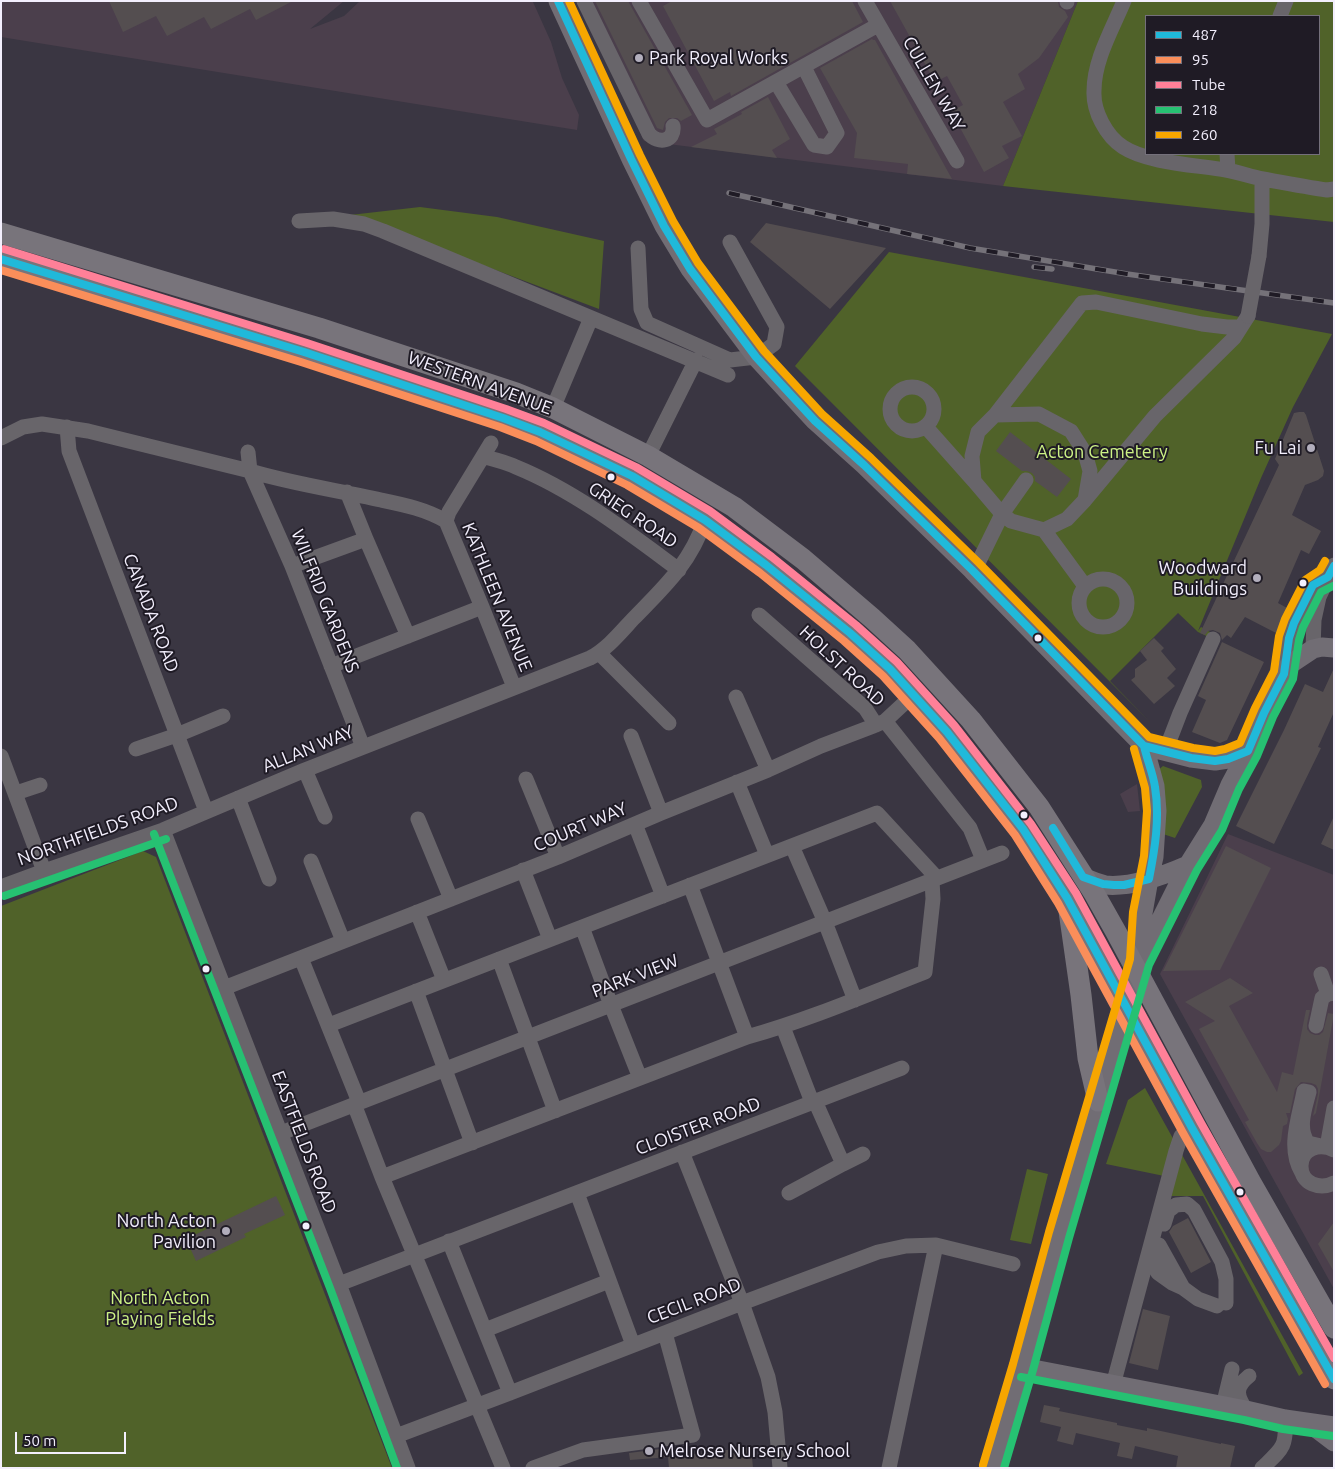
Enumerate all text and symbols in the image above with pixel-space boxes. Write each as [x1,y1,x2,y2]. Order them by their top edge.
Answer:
legend [1145,15,1320,155]
text: 487 [1192,26,1217,43]
street label: CULLEN WAY [898,33,970,135]
place label: Park Royal Works [649,47,788,69]
text: 95 [1192,51,1209,68]
marker: Park Royal Works [633,52,645,64]
text: Tube [1192,76,1226,93]
text: 218 [1192,101,1217,118]
text: 260 [1192,126,1217,143]
street label: WESTERN AVENUE [405,347,555,419]
place label: Fu Lai [1255,437,1301,459]
park label: Acton Cemetery [1036,441,1168,463]
marker: Fu Lai [1305,442,1317,454]
unlabelled marker [606,472,616,482]
street label: GRIEG ROAD [584,477,682,553]
street label: KATHLEEN AVENUE [457,519,537,675]
street label: WILFRID GARDENS [286,526,364,676]
street label: CANADA ROAD [118,551,184,675]
place label: Woodward Buildings [1158,557,1247,600]
marker: Woodward Buildings [1251,572,1263,584]
unlabelled marker [1298,578,1308,588]
street label: HOLST ROAD [795,621,889,711]
unlabelled marker [1033,633,1043,643]
street label: ALLAN WAY [259,721,357,777]
street label: NORTHFIELDS ROAD [15,792,181,870]
street label: COURT WAY [530,798,630,856]
unlabelled marker [1019,810,1029,820]
street label: PARK VIEW [589,950,681,1002]
unlabelled marker [201,964,211,974]
street label: EASTFIELDS ROAD [267,1068,341,1216]
street label: CLOISTER ROAD [632,1092,764,1160]
unlabelled marker [1235,1187,1245,1197]
place label: North Acton Pavilion [116,1210,216,1252]
unlabelled marker [301,1221,311,1231]
marker: North Acton Pavilion [220,1225,232,1237]
street label: CECIL ROAD [644,1273,744,1329]
park label: North Acton Playing Fields [105,1287,215,1330]
scale bar [18,1422,129,1454]
text: 50 m [23,1432,56,1449]
place label: Melrose Nursery School [659,1440,850,1462]
marker: Melrose Nursery School [643,1445,655,1457]

